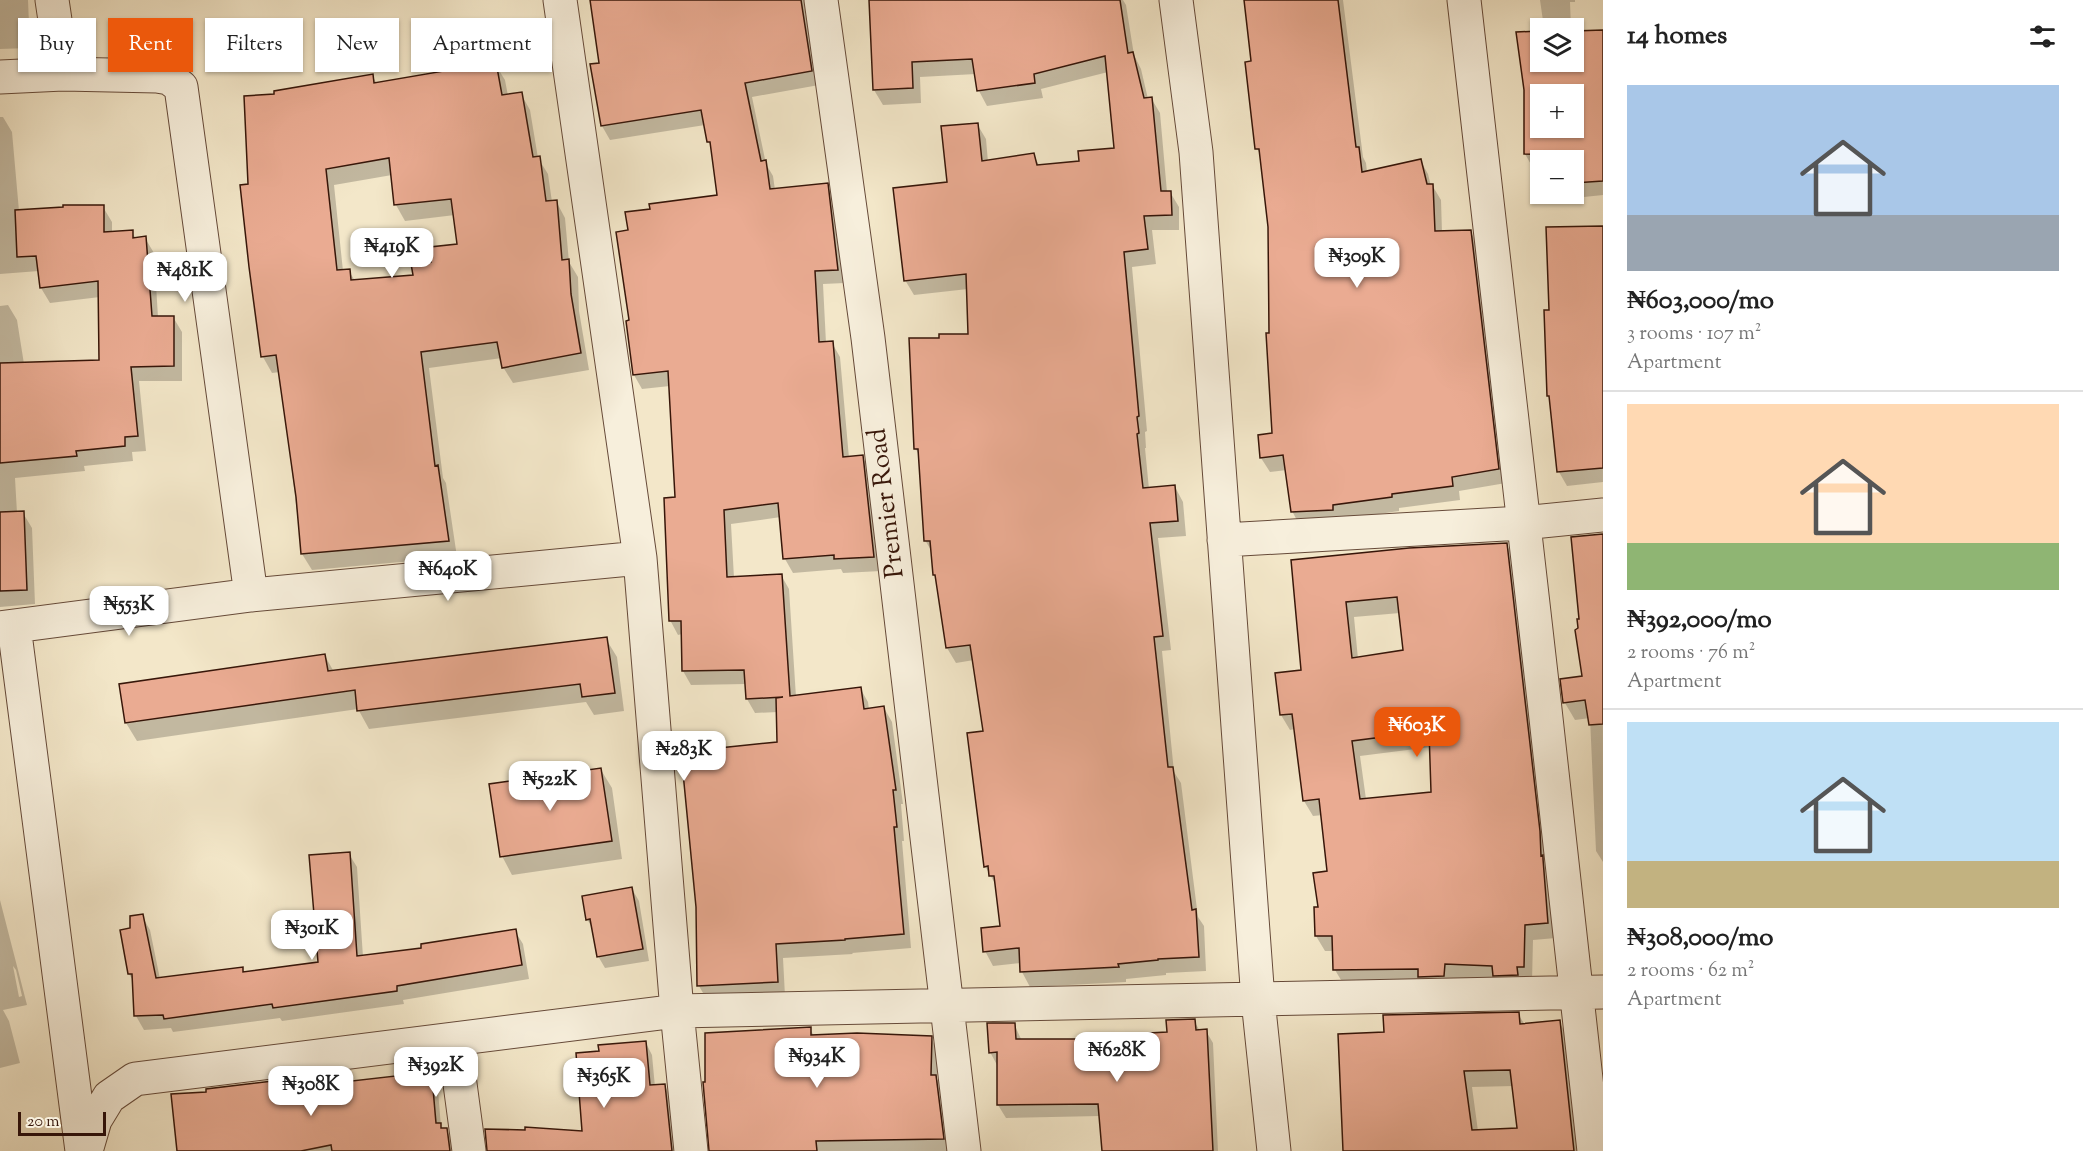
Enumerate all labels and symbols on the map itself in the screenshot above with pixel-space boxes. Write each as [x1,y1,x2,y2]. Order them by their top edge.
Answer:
pin: ₦419K [350,228,434,279]
pin: ₦309K [1315,238,1399,289]
pin: ₦481K [143,252,227,303]
street label: Premier Road [859,426,915,580]
pin: ₦640K [406,551,490,602]
pin: ₦553K [87,586,171,637]
pin: ₦603K [1375,707,1459,758]
pin: ₦283K [642,731,726,782]
pin: ₦522K [508,761,592,812]
pin: ₦301K [270,910,354,961]
pin: ₦628K [1075,1032,1159,1083]
pin: ₦934K [775,1038,859,1089]
pin: ₦392K [394,1047,478,1098]
pin: ₦365K [562,1058,646,1109]
pin: ₦308K [269,1066,353,1117]
scale bar [18,1109,106,1136]

